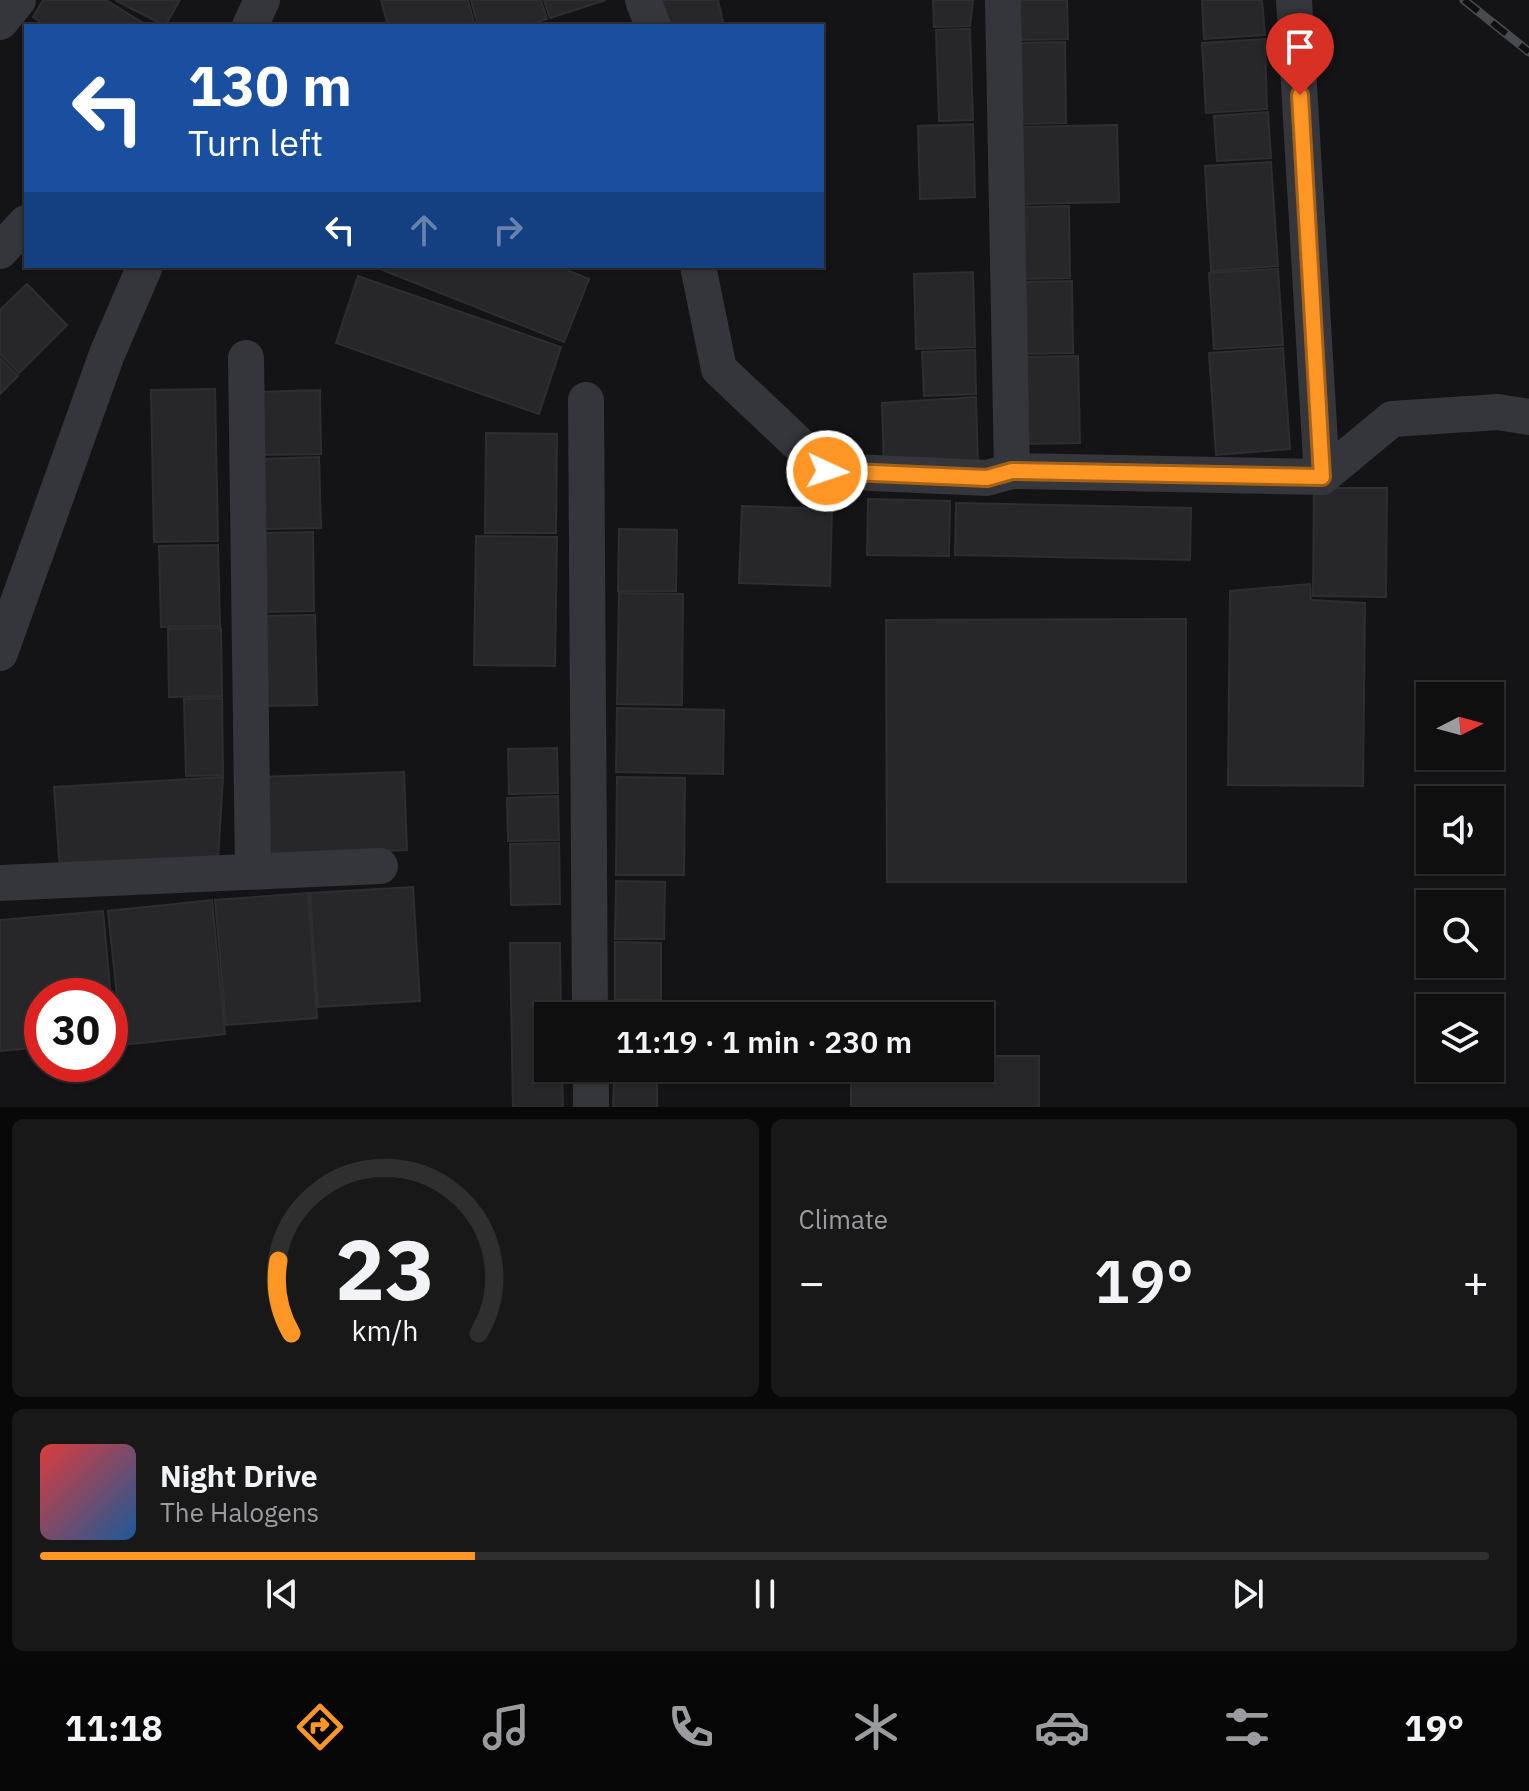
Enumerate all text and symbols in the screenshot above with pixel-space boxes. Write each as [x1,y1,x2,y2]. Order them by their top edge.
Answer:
pin [1266,13,1334,95]
icon: arrive [1278,25,1322,69]
text: 130 m [188,49,352,121]
icon: left [56,56,160,160]
text: Turn left [188,119,323,166]
icon: left [318,208,362,252]
icon: ahead [402,208,446,252]
icon: right [486,208,530,252]
position arrow [785,429,869,513]
north arrow [1416,682,1504,770]
map controls [1416,682,1504,1082]
button: sound [1416,786,1504,874]
button: search [1416,890,1504,978]
speed limit sign: 30 [24,978,128,1082]
button: layers [1416,994,1504,1082]
text: 11:19 · 1 min · 230 m [616,1022,912,1061]
text: Climate [799,1202,888,1236]
text: 23 [335,1215,435,1323]
text: 19° [1094,1241,1194,1320]
text: − [799,1253,825,1310]
text: + [1463,1253,1489,1310]
text: km/h [352,1312,419,1349]
text: Night Drive [160,1456,318,1495]
text: The Halogens [160,1495,319,1529]
icon: previous [260,1572,304,1616]
icon: pause [743,1572,787,1616]
icon: next [1226,1572,1270,1616]
icon: directions [292,1699,348,1755]
icon: music [478,1699,534,1755]
icon: phone [663,1699,719,1755]
icon: climate [848,1699,904,1755]
icon: car [1034,1699,1090,1755]
icon: filters [1219,1699,1275,1755]
text: 11:18 [65,1704,163,1751]
text: 19° [1404,1704,1464,1751]

